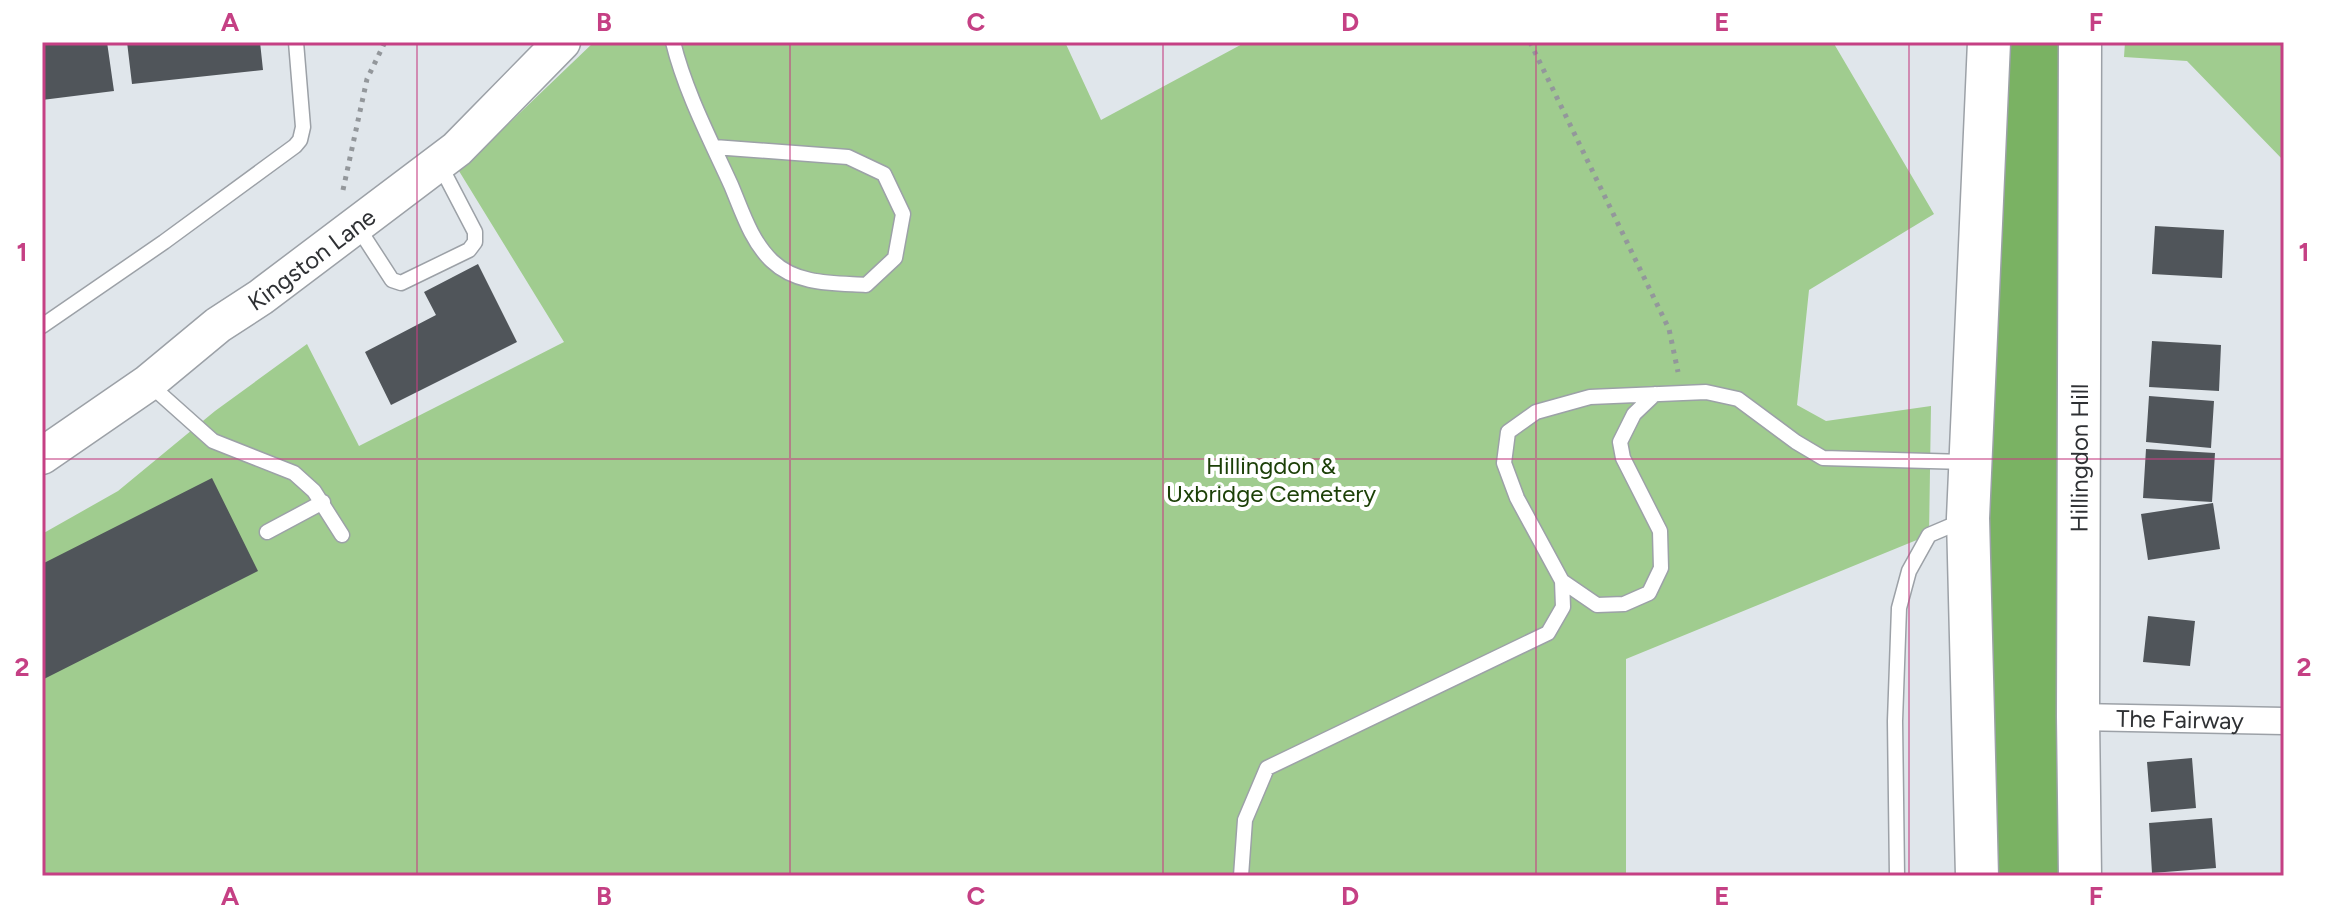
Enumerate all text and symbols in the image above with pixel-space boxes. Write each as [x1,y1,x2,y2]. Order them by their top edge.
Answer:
text: A [221,6,240,38]
text: B [596,6,612,38]
text: C [967,6,986,38]
text: D [1341,6,1359,38]
text: E [1714,6,1730,38]
text: F [2089,6,2103,38]
street label: Kingston Lane [242,201,381,316]
text: 1 [17,236,27,268]
text: 1 [2299,236,2309,268]
street label: Hillingdon Hill [2064,384,2093,532]
park label: Hillingdon & Uxbridge Cemetery [1166,451,1376,508]
text: 2 [14,651,30,683]
text: 2 [2296,651,2312,683]
street label: The Fairway [2116,703,2245,735]
text: A [221,880,240,912]
text: B [596,880,612,912]
text: C [967,880,986,912]
text: D [1341,880,1359,912]
text: E [1714,880,1730,912]
text: F [2089,880,2103,912]

